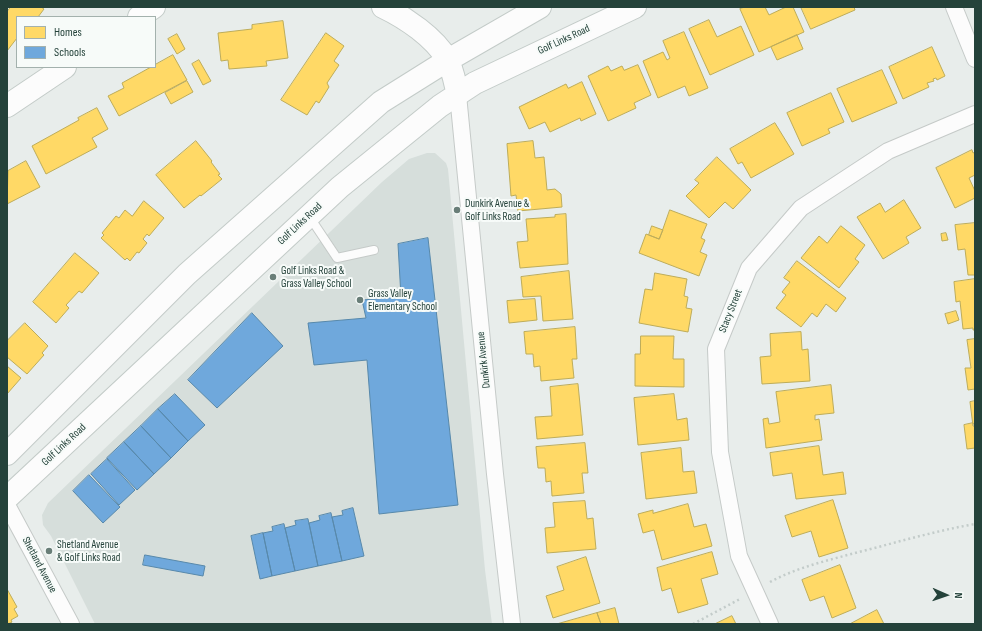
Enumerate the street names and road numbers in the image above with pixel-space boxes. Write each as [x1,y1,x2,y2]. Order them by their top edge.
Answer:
street label: Golf Links Road [536,22,592,58]
street label: Golf Links Road [275,200,325,248]
street label: Stacy Street [716,287,746,335]
street label: Dunkirk Avenue [474,331,494,389]
street label: Golf Links Road [39,421,89,469]
street label: Shetland Avenue [19,535,59,595]

